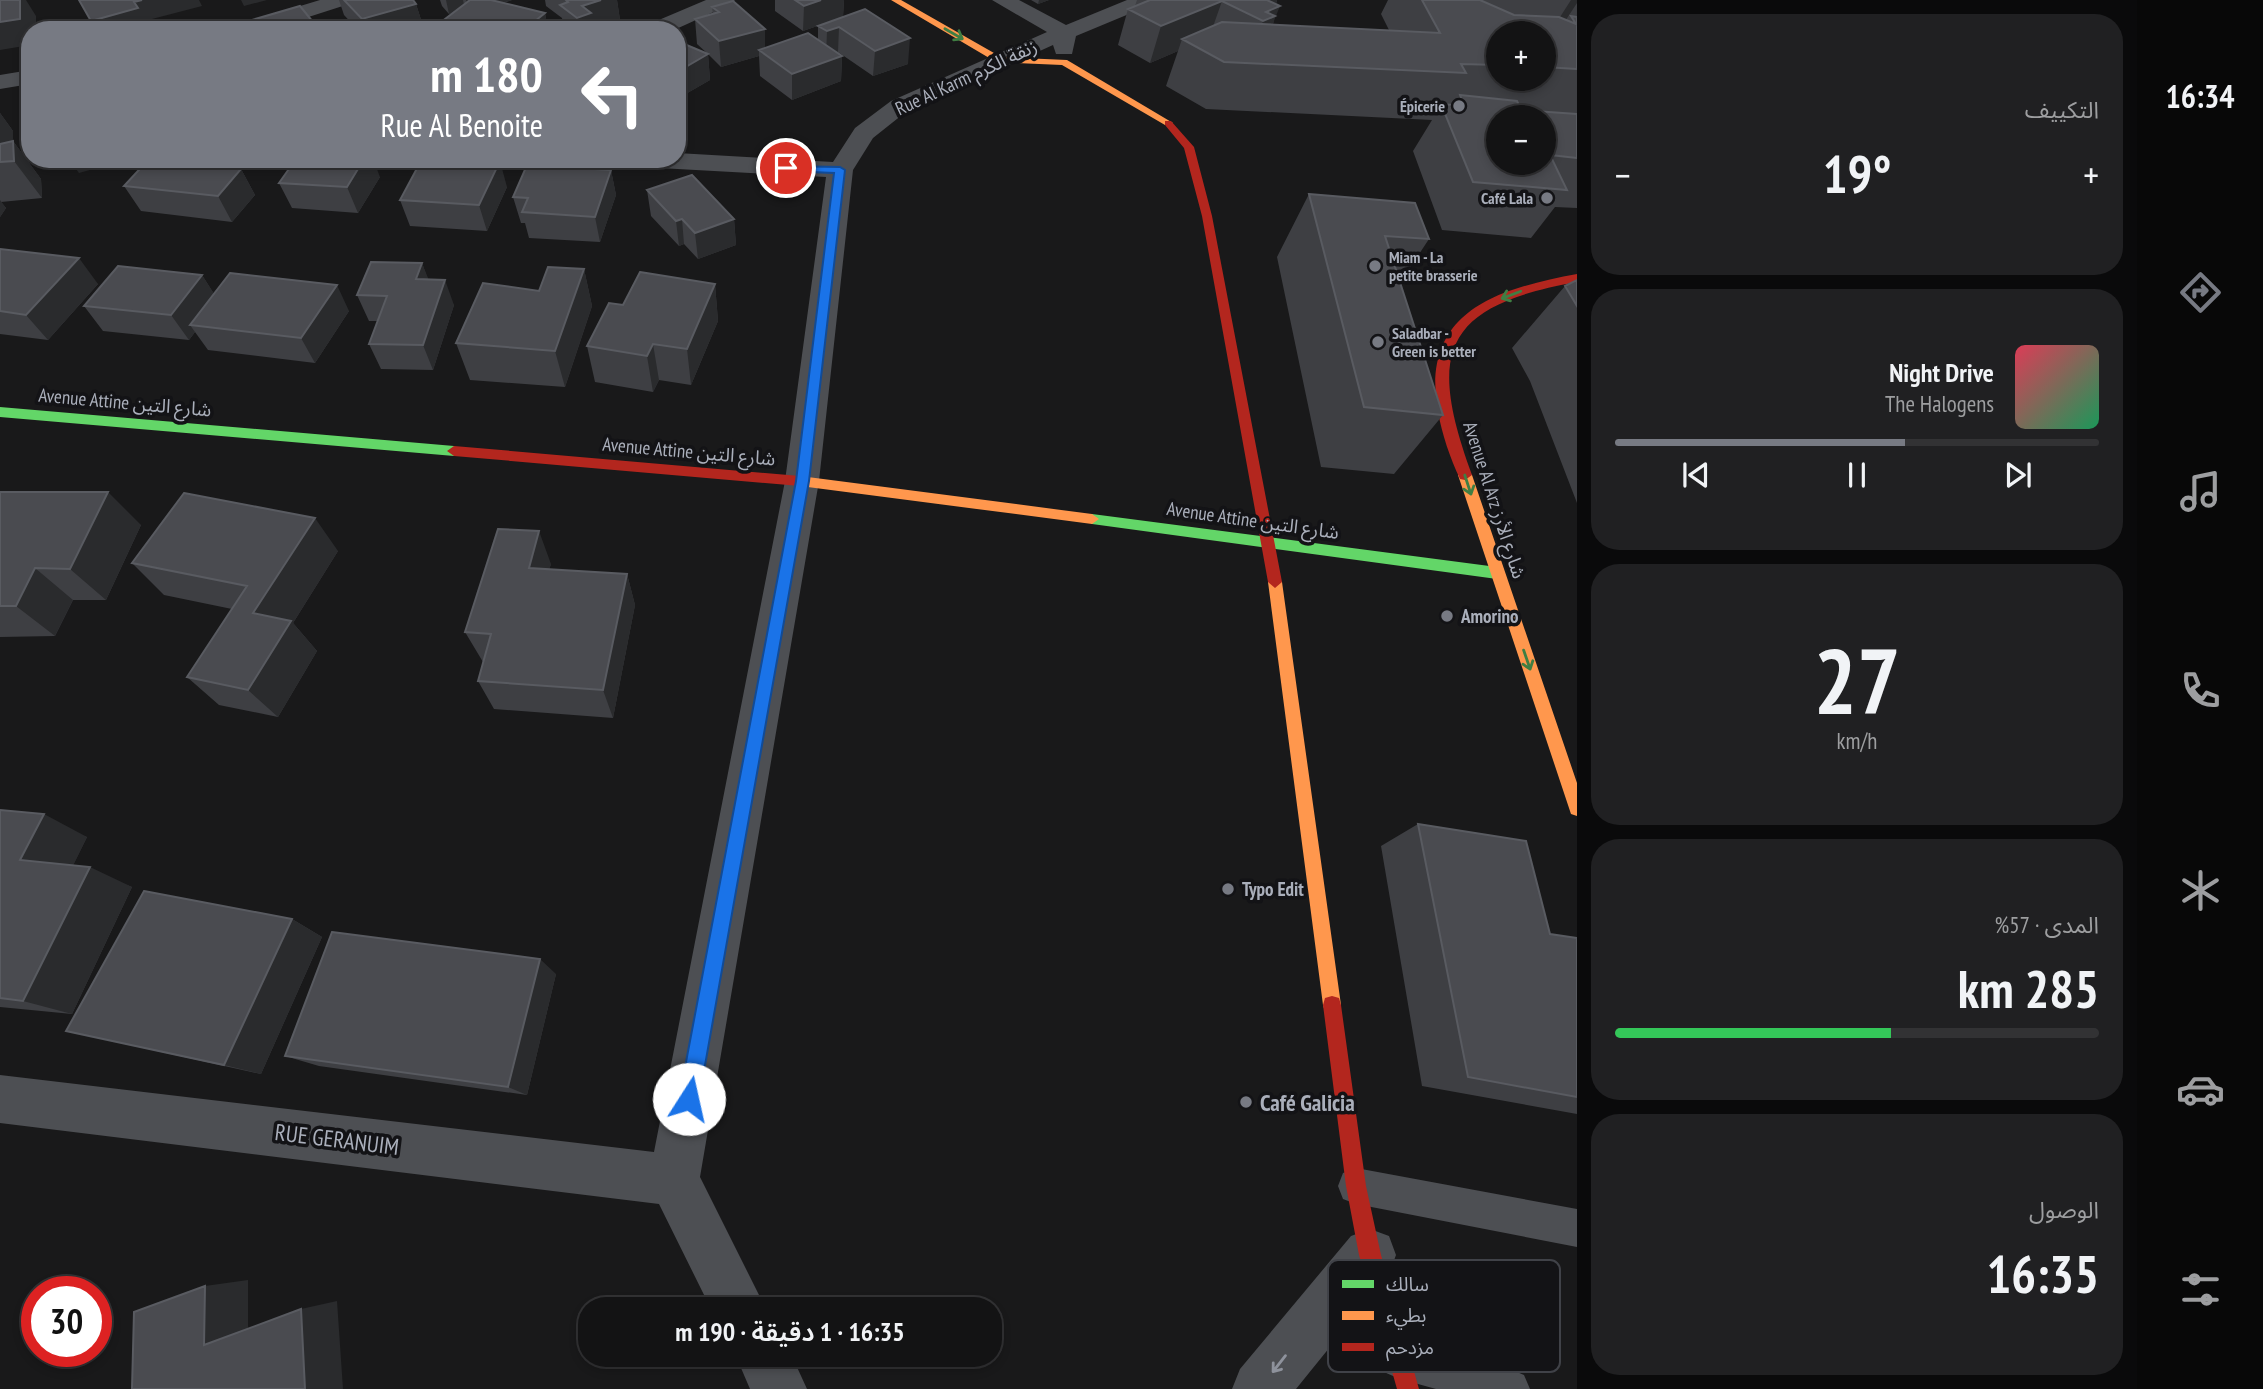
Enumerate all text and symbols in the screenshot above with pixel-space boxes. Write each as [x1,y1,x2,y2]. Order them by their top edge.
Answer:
map controls [1486,21,1556,175]
button: + [1486,21,1556,91]
one-way arrow [943,27,963,41]
street label: Rue Al Karm زنقة الكرم [891,34,1042,123]
text: 180 m [430,42,543,106]
icon: left [567,49,658,140]
text: 16:34 [2165,75,2235,117]
text: التكييف [2025,95,2099,124]
place label: Épicerie [1400,96,1445,116]
marker: Épicerie [1451,98,1467,114]
text: Rue Al Benoite [380,104,543,146]
button: − [1486,105,1556,175]
pin [756,138,816,198]
text: 19° [1823,140,1891,207]
icon: arrive [767,149,805,187]
text: − [1615,150,1631,199]
text: + [2083,150,2099,199]
place label: Café Lala [1481,188,1533,208]
marker: Café Lala [1539,190,1555,206]
place label: Miam - La petite brasserie [1389,247,1478,285]
marker: Miam - La petite brasserie [1367,258,1383,274]
icon: directions [2176,268,2225,317]
one-way arrow [1501,290,1523,303]
place label: Saladbar - Green is better [1392,323,1476,361]
marker: Saladbar - Green is better [1370,334,1386,350]
text: Night Drive [1889,356,1994,389]
street label: Avenue Attine شارع التين [37,382,213,424]
text: The Halogens [1885,389,1994,418]
street label: Avenue Al Arz شارع الأرز [1456,418,1532,582]
street label: Avenue Attine شارع التين [601,431,777,473]
icon: previous [1677,456,1715,494]
icon: pause [1838,456,1876,494]
icon: next [1999,456,2037,494]
icon: music [2176,467,2225,516]
one-way arrow [1462,474,1475,496]
street label: Avenue Attine شارع التين [1165,496,1341,546]
place label: Amorino [1460,604,1518,628]
marker: Amorino [1439,608,1455,624]
text: 27 [1814,621,1901,739]
one-way arrow [1522,649,1534,671]
icon: phone [2176,666,2225,715]
text: km/h [1837,726,1877,755]
icon: climate [2176,866,2225,915]
place label: Typo Edit [1242,877,1304,901]
marker: Typo Edit [1220,881,1236,897]
text: المدى · 57% [1995,910,2099,939]
text: 285 km [1958,955,2099,1022]
position arrow [652,1062,726,1136]
icon: car [2176,1065,2225,1114]
place label: Café Galicia [1260,1088,1355,1117]
marker: Café Galicia [1238,1094,1254,1110]
street label: RUE GERANUIM [273,1117,401,1161]
text: الوصول [2029,1195,2099,1224]
text: 16:35 [1987,1240,2099,1307]
legend [1328,1260,1560,1372]
icon: filters [2176,1265,2225,1314]
text: سالك [1386,1272,1429,1296]
speed limit sign: 30 [21,1276,112,1367]
text: بطيء [1386,1303,1426,1330]
text: 16:35 · 1 دقيقة · 190 m [675,1315,905,1348]
text: مزدحم [1386,1335,1434,1362]
one-way arrow [1272,1354,1287,1373]

